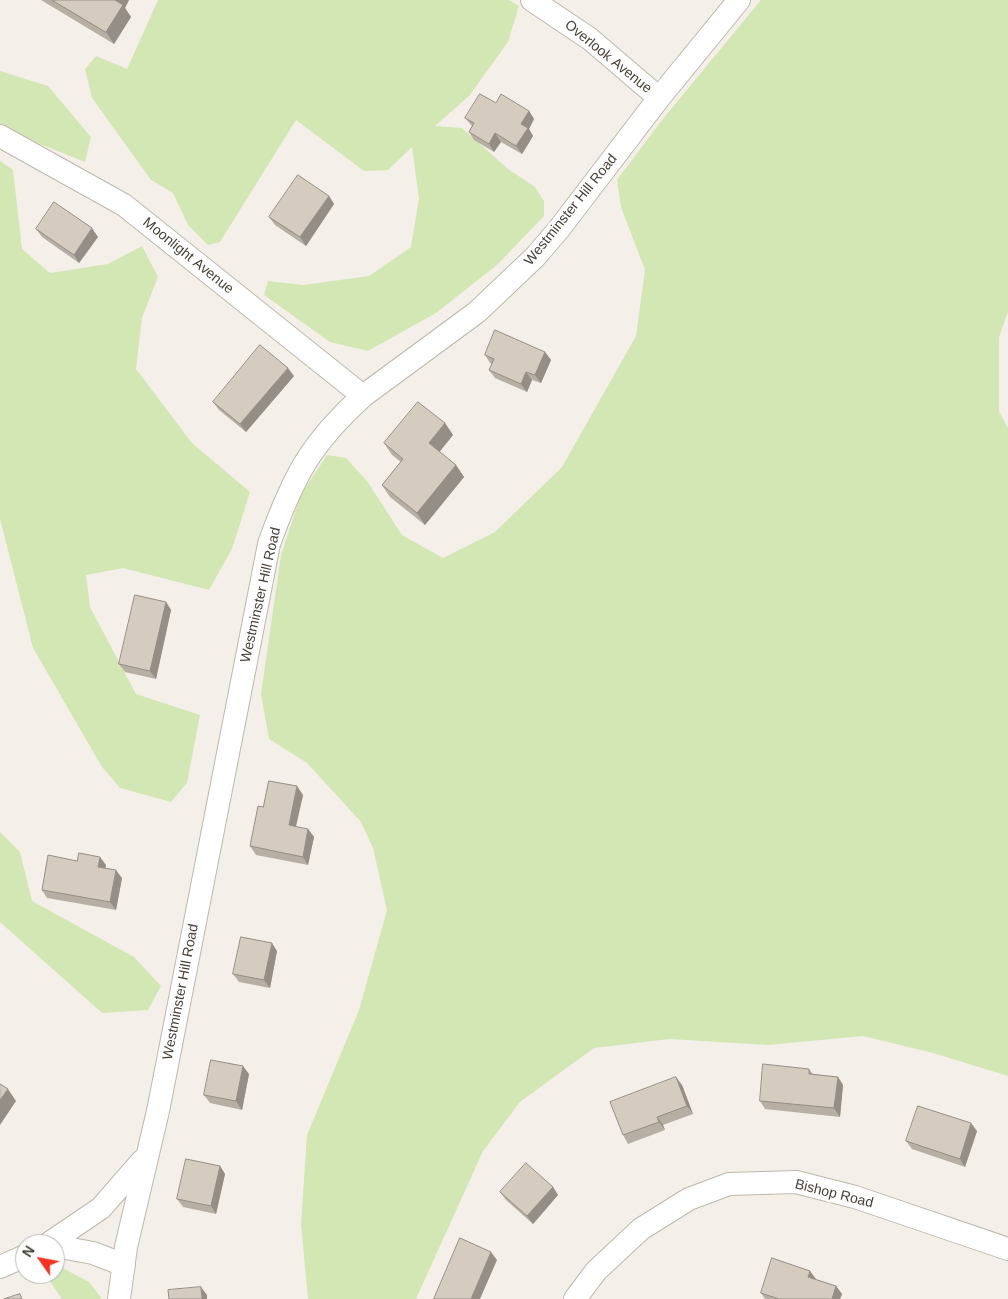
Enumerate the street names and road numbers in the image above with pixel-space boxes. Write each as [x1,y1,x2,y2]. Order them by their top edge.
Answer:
street label: Overlook Avenue [561,17,655,97]
street label: Westminster Hill Road [521,151,621,269]
street label: Moonlight Avenue [139,214,237,298]
street label: Westminster Hill Road [237,526,285,664]
street label: Westminster Hill Road [160,923,202,1061]
street label: Bishop Road [793,1176,875,1212]

